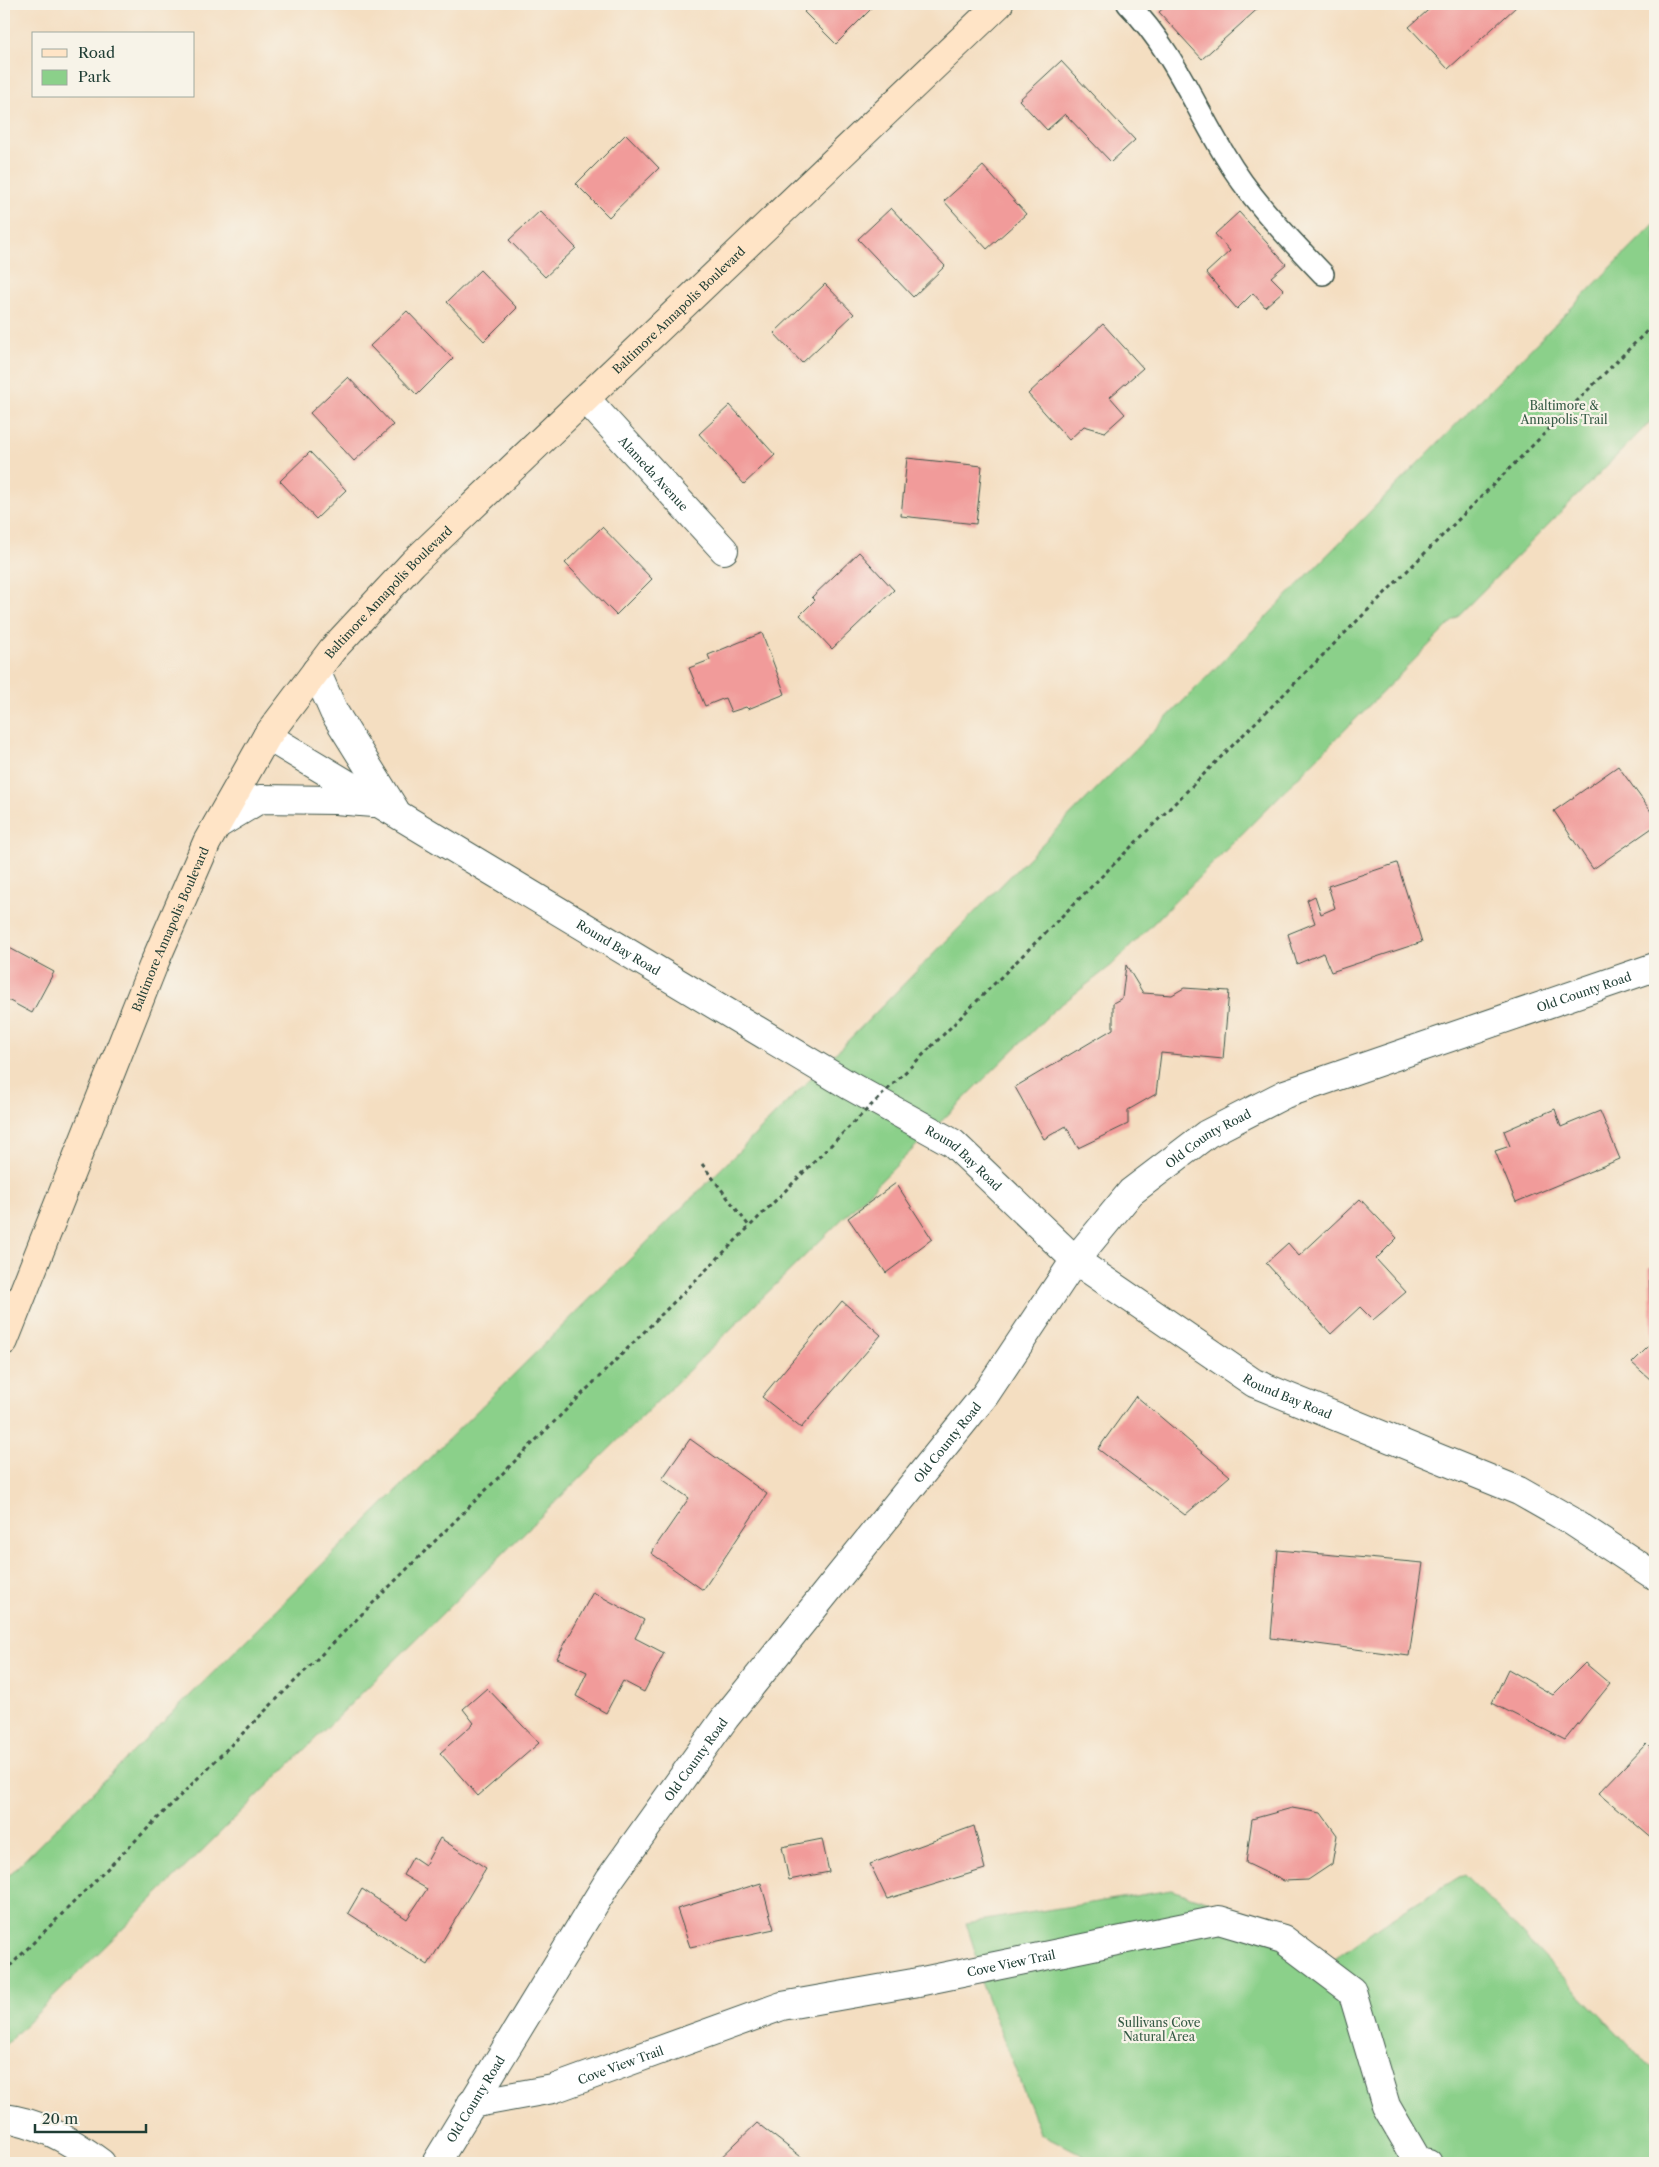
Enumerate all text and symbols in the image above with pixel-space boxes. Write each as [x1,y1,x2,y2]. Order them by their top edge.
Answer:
legend [32,32,195,98]
text: Road [78,43,115,62]
text: Park [78,67,112,86]
street label: Baltimore Annapolis Boulevard [609,243,748,377]
park label: Baltimore & Annapolis Trail [1519,398,1608,427]
street label: Alameda Avenue [615,432,692,514]
street label: Baltimore Annapolis Boulevard [321,522,455,661]
street label: Baltimore Annapolis Boulevard [128,844,212,1014]
street label: Round Bay Road [574,916,664,978]
street label: Old County Road [1534,968,1634,1015]
street label: Old County Road [1162,1105,1254,1171]
street label: Round Bay Road [923,1122,1005,1194]
street label: Round Bay Road [1240,1370,1335,1422]
street label: Old County Road [910,1398,984,1485]
street label: Old County Road [660,1714,731,1804]
street label: Cove View Trail [965,1946,1057,1979]
park label: Sullivans Cove Natural Area [1118,2015,1201,2044]
street label: Cove View Trail [575,2042,666,2087]
street label: Old County Road [443,2052,508,2145]
scale bar [35,2102,146,2134]
text: 20 m [42,2109,78,2128]

